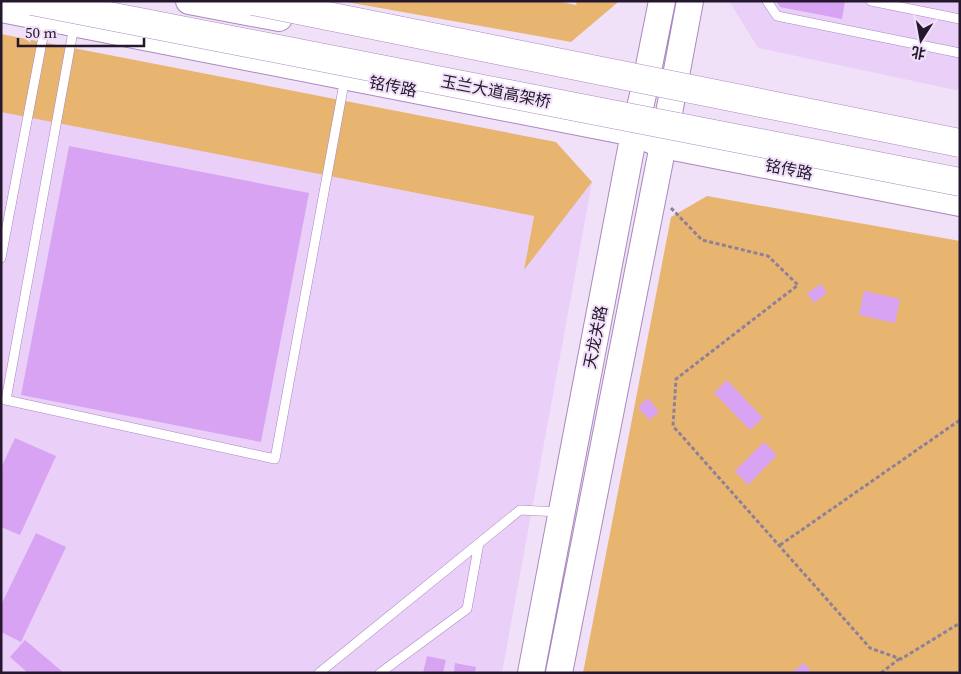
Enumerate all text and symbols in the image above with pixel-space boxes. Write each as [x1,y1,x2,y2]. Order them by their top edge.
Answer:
scale bar [18,15,144,47]
north arrow [896,15,946,65]
text: 50 m [25,22,57,43]
text: 北 [910,42,927,64]
street label: 玉兰大道高架桥 [439,70,553,112]
street label: 铭传路 [367,71,419,101]
street label: 铭传路 [763,154,815,184]
street label: 天龙关路 [578,303,612,371]

